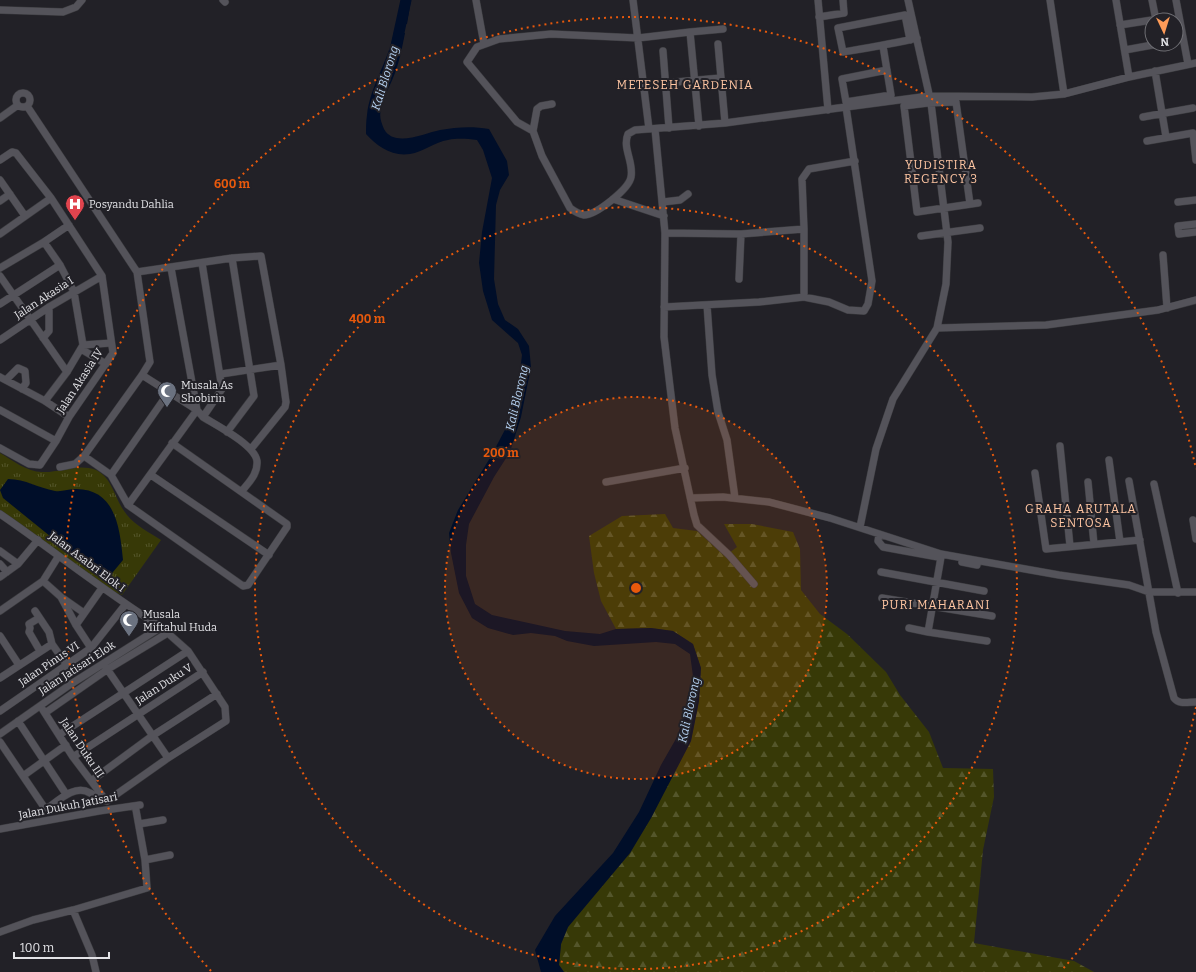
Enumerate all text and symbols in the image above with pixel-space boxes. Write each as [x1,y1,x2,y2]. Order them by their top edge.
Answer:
north arrow [1144,12,1184,52]
text: N [1159,35,1169,48]
water label: Kali Blorong [369,44,402,112]
district label: METESEH GARDENIA [616,78,754,92]
district label: YUDISTIRA REGENCY 3 [904,158,978,186]
text: 600 m [214,177,251,191]
hospital icon: Posyandu Dahlia [64,193,86,221]
place label: Posyandu Dahlia [89,198,174,211]
street label: Jalan Akasia I [11,274,76,322]
text: 400 m [349,312,386,326]
street label: Jalan Akasia IV [54,346,106,417]
water label: Kali Blorong [503,364,531,432]
place label: Musala As Shobirin [181,379,233,405]
mosque icon: Musala As Shobirin [156,380,178,408]
text: 200 m [483,446,519,460]
district label: GRAHA ARUTALA SENTOSA [1025,502,1137,530]
street label: Jalan Asabri Elok I [46,529,128,595]
centre of rings [629,581,643,595]
district label: PURI MAHARANI [882,598,990,612]
place label: Musala Miftahul Huda [143,608,217,634]
mosque icon: Musala Miftahul Huda [118,609,140,637]
street label: Jalan Jatisari Elok [36,638,118,698]
street label: Jalan Pinus VI [16,639,82,689]
street label: Jalan Duku V [132,661,195,708]
water label: Kali Blorong [675,676,703,744]
street label: Jalan Duku III [57,715,107,780]
street label: Jalan Dukuh Jatisari [17,790,119,822]
scale bar [14,934,109,960]
text: 100 m [20,941,55,955]

